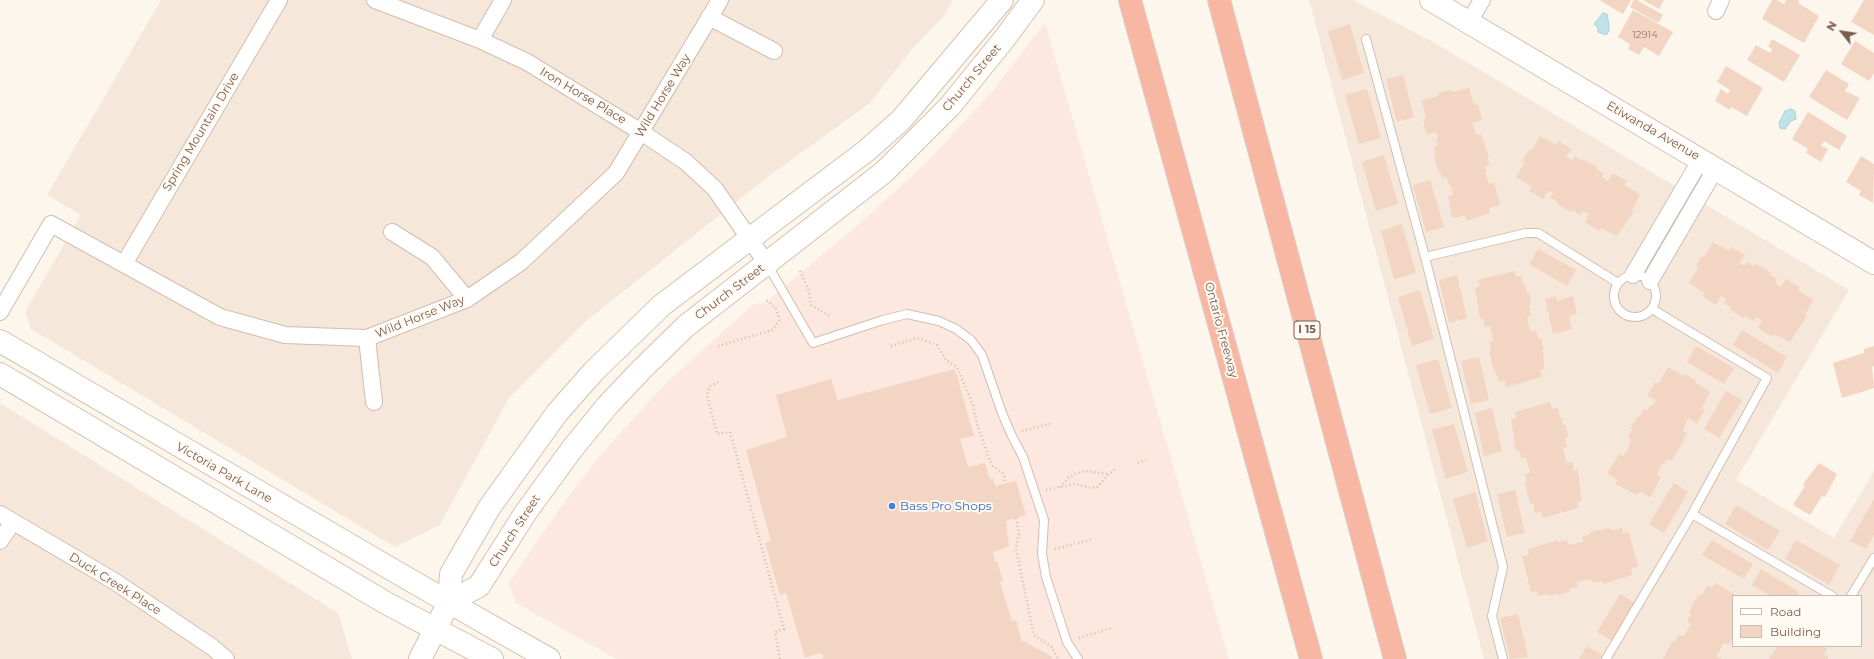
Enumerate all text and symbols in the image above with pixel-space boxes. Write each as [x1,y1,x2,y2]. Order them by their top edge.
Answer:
north arrow [1822,12,1862,52]
text: N [1823,19,1840,33]
house number: 12914 [1632,29,1658,41]
street label: Church Street [940,41,1004,115]
street label: Wild Horse Way [632,51,694,141]
street label: Iron Horse Place [537,65,629,127]
street label: Spring Mountain Drive [160,70,242,194]
street label: Etiwanda Avenue [1604,98,1702,164]
street label: Church Street [692,261,768,323]
street label: Ontario Freeway [1201,280,1241,380]
street label: Wild Horse Way [373,292,467,342]
road number: I 15 [1294,321,1320,339]
street label: Victoria Park Lane [173,440,275,506]
street label: Church Street [486,492,544,570]
place label: Bass Pro Shops [900,499,992,513]
marker: Bass Pro Shops [887,501,897,511]
street label: Duck Creek Place [66,550,164,618]
legend [1732,595,1862,647]
text: Road [1770,604,1801,619]
text: Building [1770,624,1821,639]

